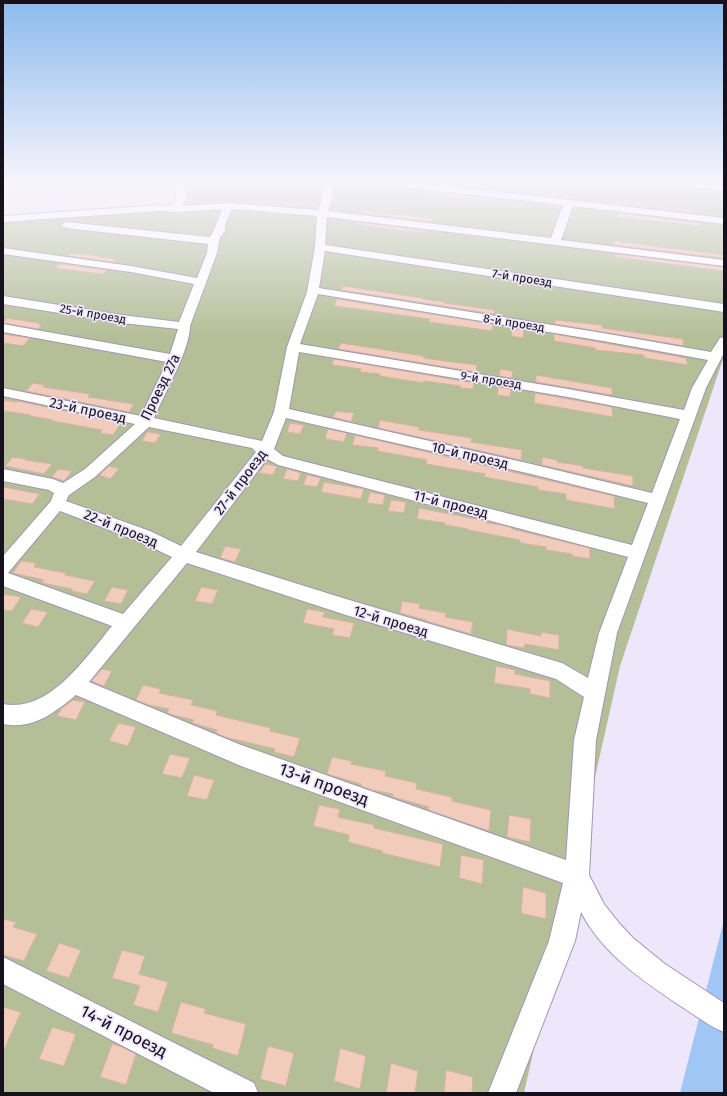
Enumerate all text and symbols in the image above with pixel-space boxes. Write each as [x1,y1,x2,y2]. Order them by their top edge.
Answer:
street label: 7-й проезд [491,266,553,290]
street label: 25-й проезд [59,301,128,327]
street label: 8-й проезд [482,311,546,335]
street label: Проезд 27а [137,351,184,423]
street label: 9-й проезд [460,368,523,392]
street label: 23-й проезд [48,394,128,427]
street label: 10-й проезд [430,438,510,473]
street label: 27-й проезд [210,446,271,518]
street label: 11-й проезд [412,487,490,522]
street label: 22-й проезд [81,506,160,551]
street label: 12-й проезд [351,602,431,641]
street label: 13-й проезд [276,759,372,810]
street label: 14-й проезд [77,1001,171,1062]

